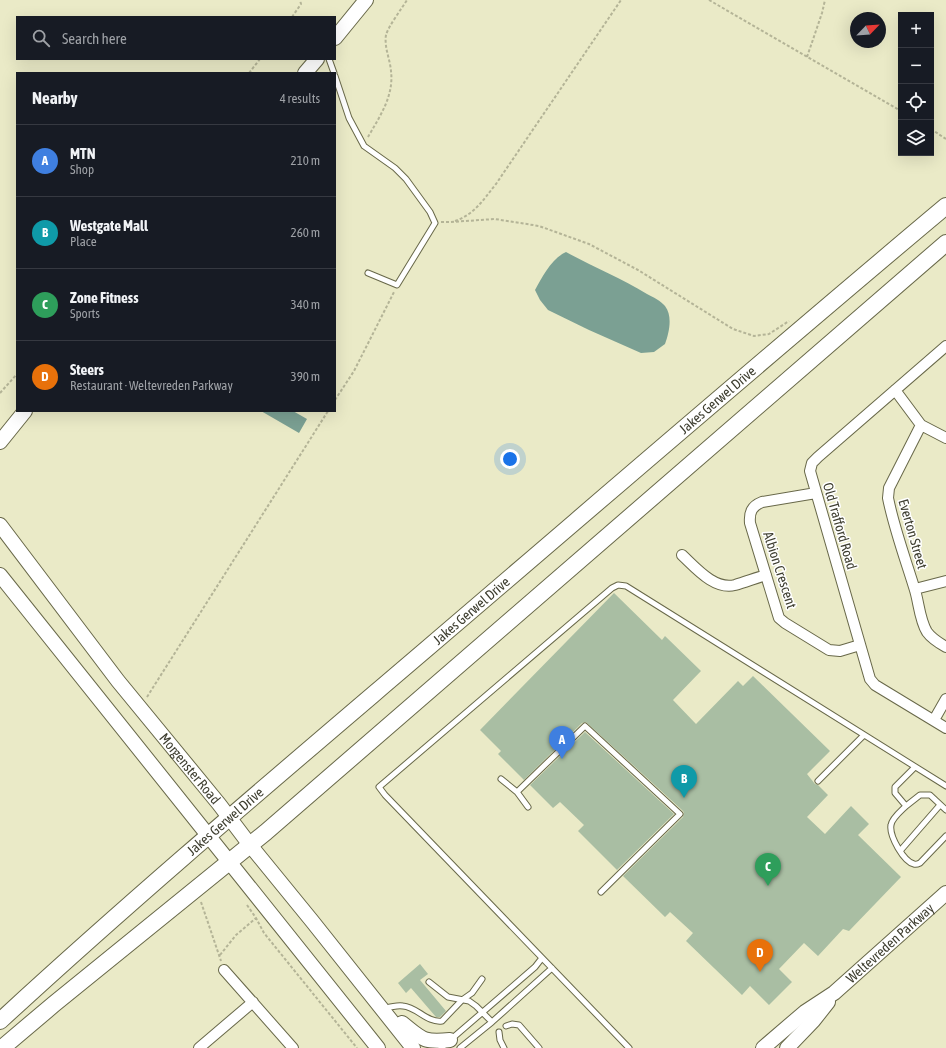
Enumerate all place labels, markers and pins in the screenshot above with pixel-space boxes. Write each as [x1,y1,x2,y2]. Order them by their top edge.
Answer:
pin: A [549,726,575,759]
pin: B [671,765,697,798]
pin: C [755,853,781,886]
pin: D [747,939,773,972]

